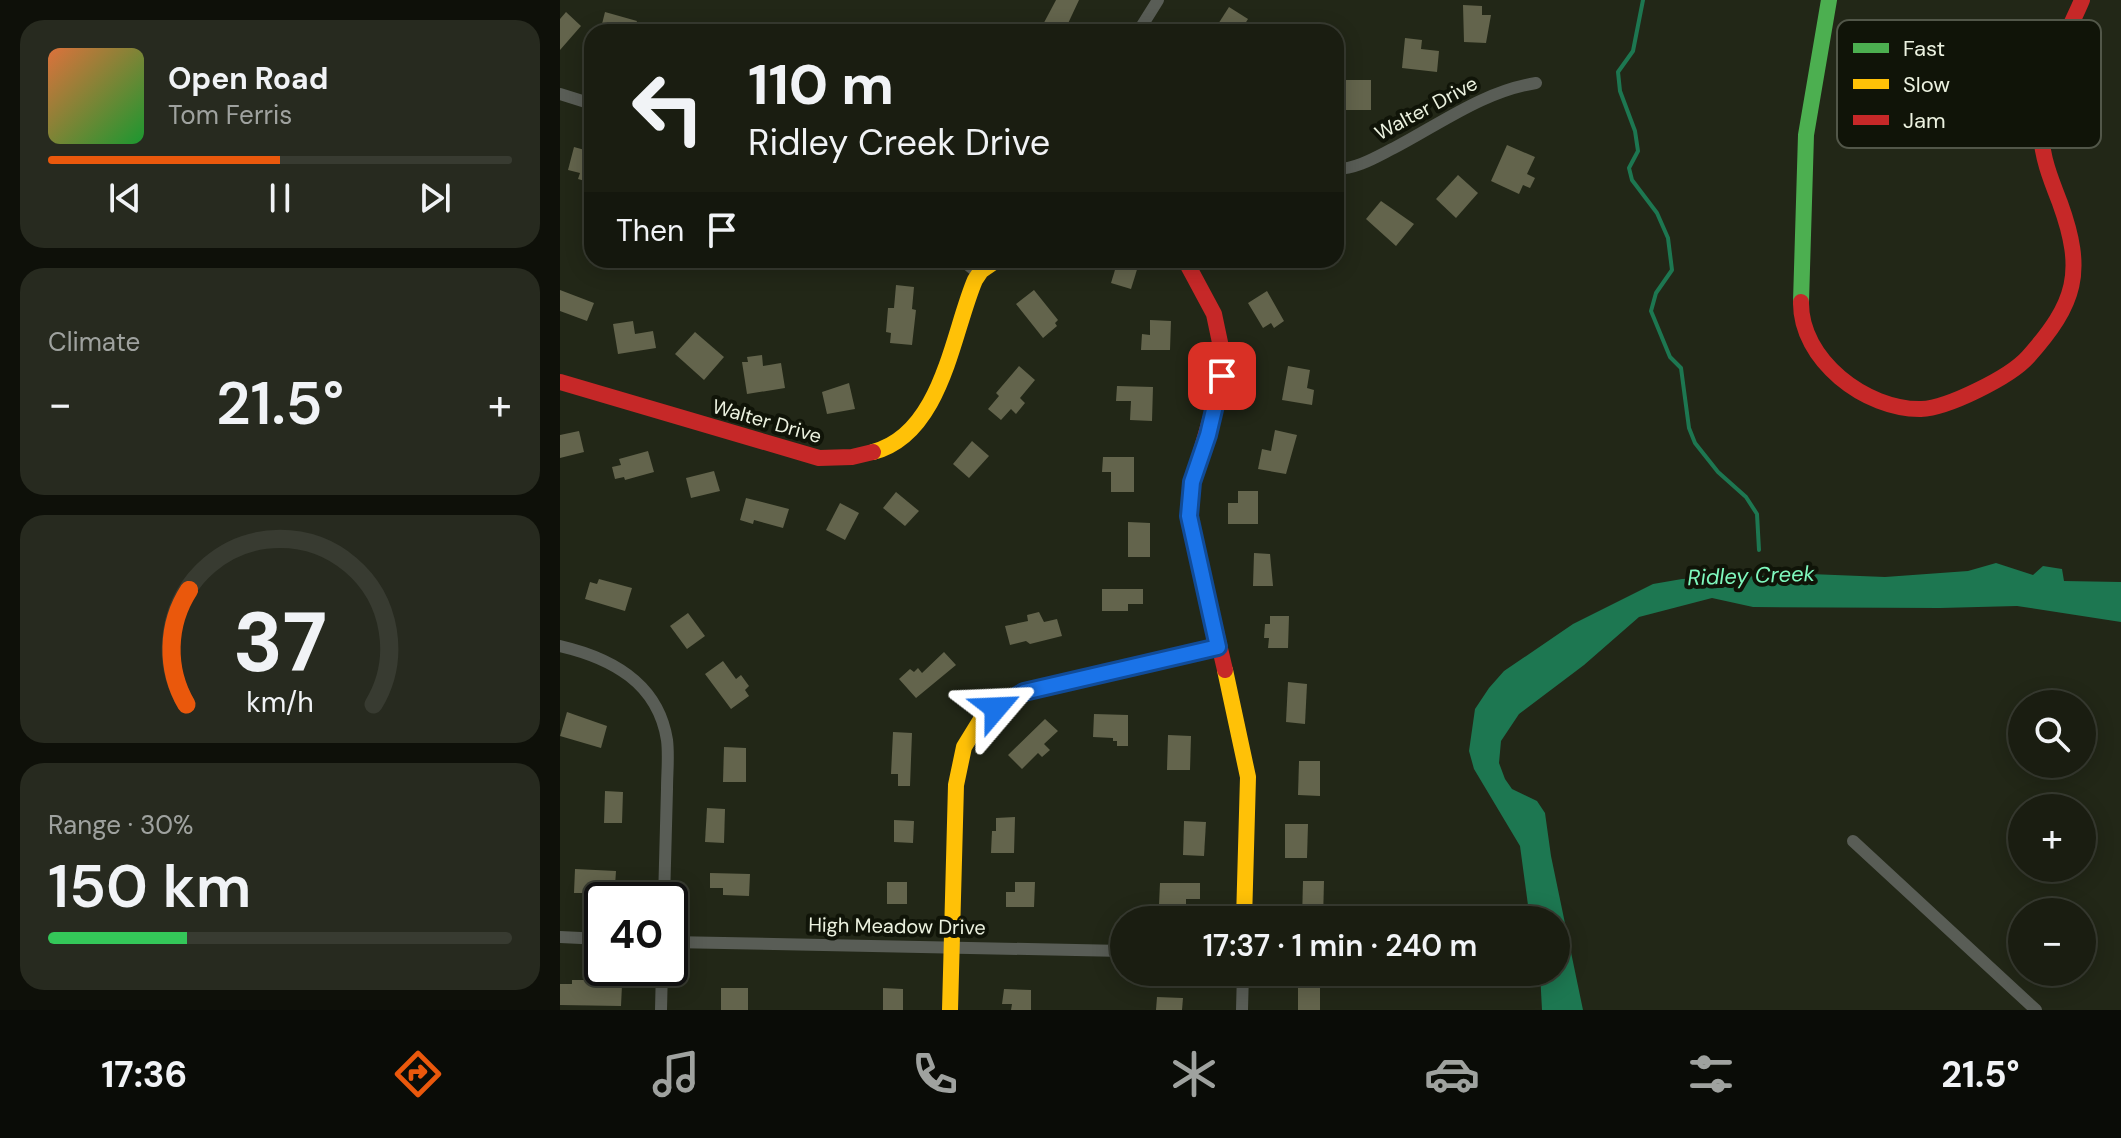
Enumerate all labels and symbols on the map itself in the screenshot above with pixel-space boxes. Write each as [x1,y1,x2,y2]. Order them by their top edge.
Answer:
legend [1837,20,2101,148]
text: Fast [1903,34,1945,63]
street label: Walter Drive [1370,70,1482,146]
text: Slow [1903,70,1950,99]
text: Jam [1903,106,1946,135]
pin [1188,342,1256,410]
street label: Walter Drive [709,393,825,449]
water label: Ridley Creek [1687,559,1816,592]
position arrow [954,666,1038,750]
speed limit sign: 40 [584,882,688,986]
street label: High Meadow Drive [808,911,986,941]

